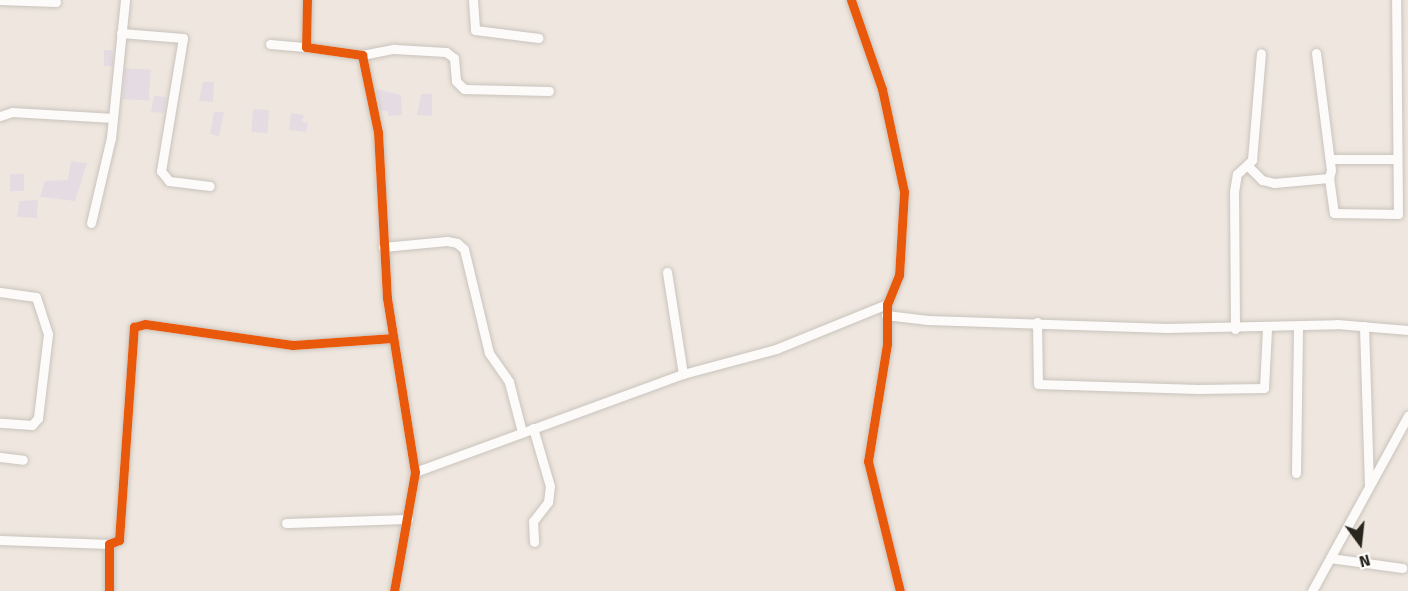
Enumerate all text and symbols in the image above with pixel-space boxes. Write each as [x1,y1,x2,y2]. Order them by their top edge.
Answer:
north arrow [1330,513,1390,573]
text: N [1357,550,1372,571]

